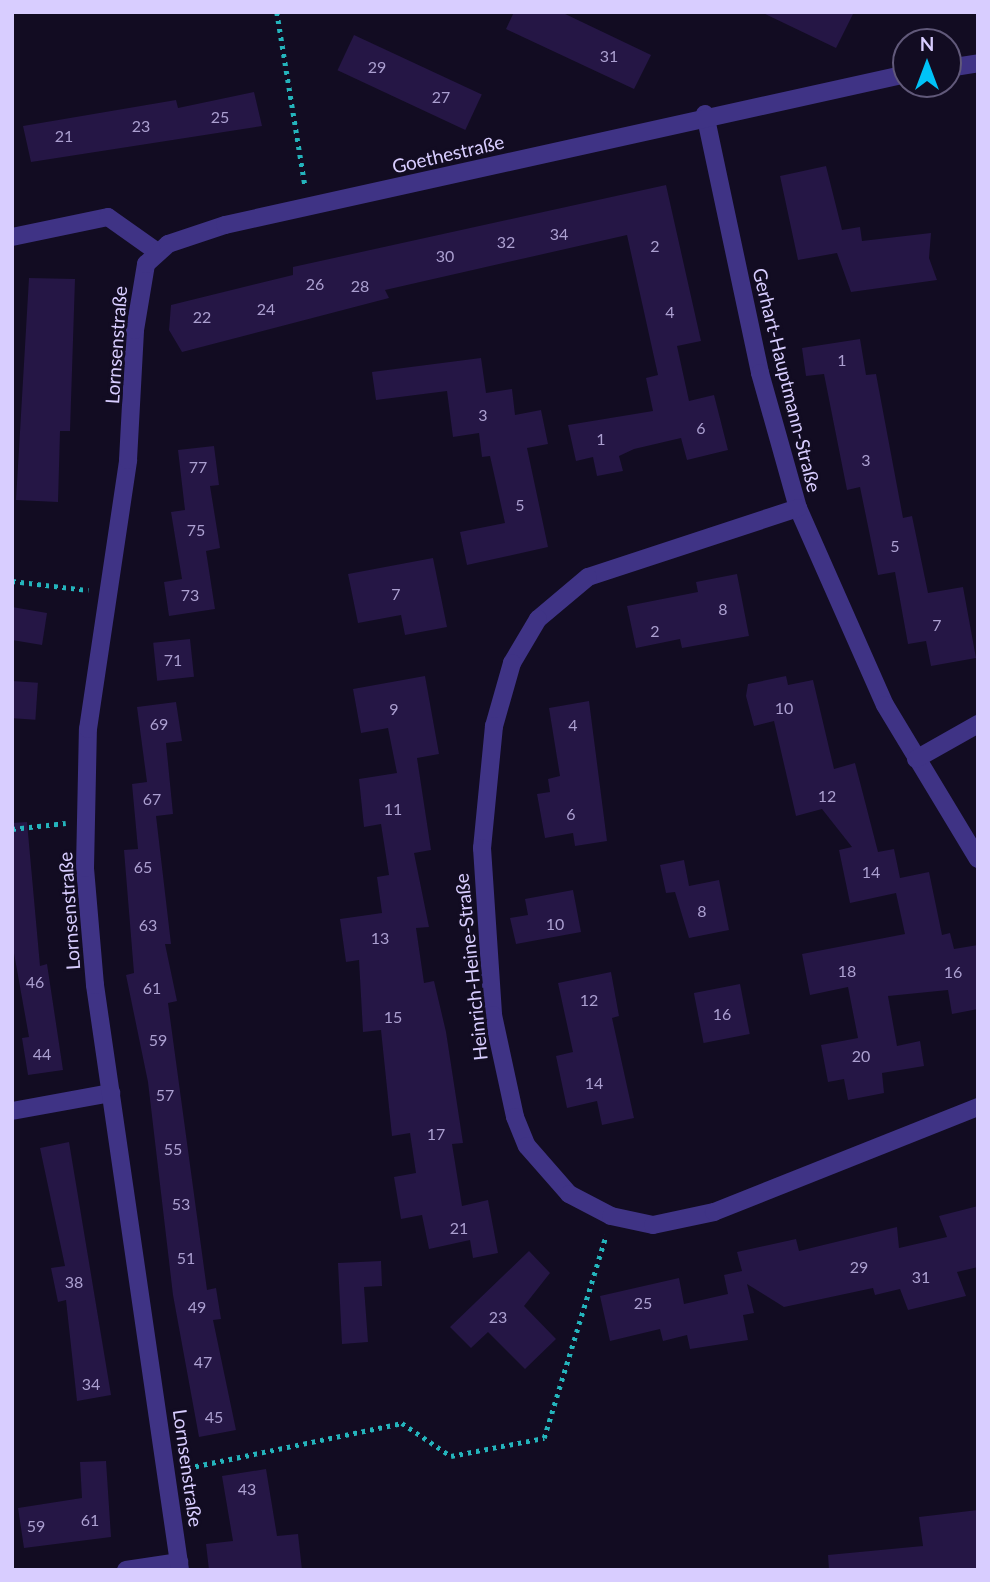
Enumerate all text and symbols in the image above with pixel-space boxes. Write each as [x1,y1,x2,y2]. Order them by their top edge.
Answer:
north arrow [892,28,962,98]
text: N [920,32,934,55]
house number: 31 [600,46,618,66]
house number: 29 [368,57,386,77]
house number: 27 [432,87,450,107]
house number: 25 [211,107,229,127]
house number: 23 [132,116,150,136]
house number: 21 [55,126,73,146]
street label: Goethestraße [390,130,506,178]
house number: 34 [550,224,568,244]
house number: 32 [497,232,515,252]
house number: 2 [650,236,660,256]
house number: 30 [436,246,454,266]
street label: Gerhart-Hauptmann-Straße [748,265,826,495]
house number: 26 [306,274,324,294]
house number: 28 [351,276,369,296]
street label: Lornsenstraße [100,285,132,405]
house number: 24 [257,299,275,319]
house number: 4 [665,302,675,322]
house number: 22 [193,307,211,327]
house number: 1 [837,350,847,370]
house number: 3 [478,405,488,425]
house number: 6 [696,418,706,438]
house number: 1 [596,429,606,449]
house number: 3 [861,450,871,470]
house number: 77 [189,457,207,477]
house number: 5 [515,495,525,515]
house number: 75 [187,520,205,540]
house number: 5 [890,536,900,556]
house number: 7 [391,584,401,604]
house number: 73 [181,585,199,605]
house number: 8 [718,599,728,619]
house number: 7 [932,615,942,635]
house number: 2 [650,621,660,641]
house number: 71 [164,650,182,670]
house number: 10 [775,698,793,718]
house number: 9 [389,699,399,719]
house number: 69 [150,714,168,734]
house number: 4 [568,715,578,735]
house number: 12 [818,786,836,806]
house number: 67 [143,789,161,809]
house number: 11 [384,799,402,819]
house number: 6 [566,804,576,824]
street label: Lornsenstraße [53,851,85,971]
house number: 65 [134,857,152,877]
house number: 14 [862,862,880,882]
street label: Heinrich-Heine-Straße [450,872,492,1062]
house number: 8 [697,901,707,921]
house number: 10 [546,914,564,934]
house number: 63 [139,915,157,935]
house number: 13 [371,928,389,948]
house number: 18 [838,961,856,981]
house number: 16 [944,962,962,982]
house number: 46 [26,972,44,992]
house number: 61 [143,978,161,998]
house number: 12 [580,990,598,1010]
house number: 16 [713,1004,731,1024]
house number: 15 [384,1007,402,1027]
house number: 59 [149,1030,167,1050]
house number: 44 [33,1044,51,1064]
house number: 20 [852,1046,870,1066]
house number: 14 [585,1073,603,1093]
house number: 57 [156,1085,174,1105]
house number: 17 [427,1124,445,1144]
house number: 55 [164,1139,182,1159]
house number: 53 [172,1194,190,1214]
house number: 21 [450,1218,468,1238]
house number: 51 [177,1248,195,1268]
house number: 29 [850,1257,868,1277]
house number: 31 [912,1267,930,1287]
house number: 38 [65,1272,83,1292]
house number: 25 [634,1293,652,1313]
house number: 49 [188,1297,206,1317]
house number: 23 [489,1307,507,1327]
house number: 47 [194,1352,212,1372]
house number: 34 [82,1374,100,1394]
house number: 45 [205,1407,223,1427]
street label: Lornsenstraße [168,1408,208,1528]
house number: 43 [238,1479,256,1499]
house number: 61 [81,1510,99,1530]
house number: 59 [27,1516,45,1536]

